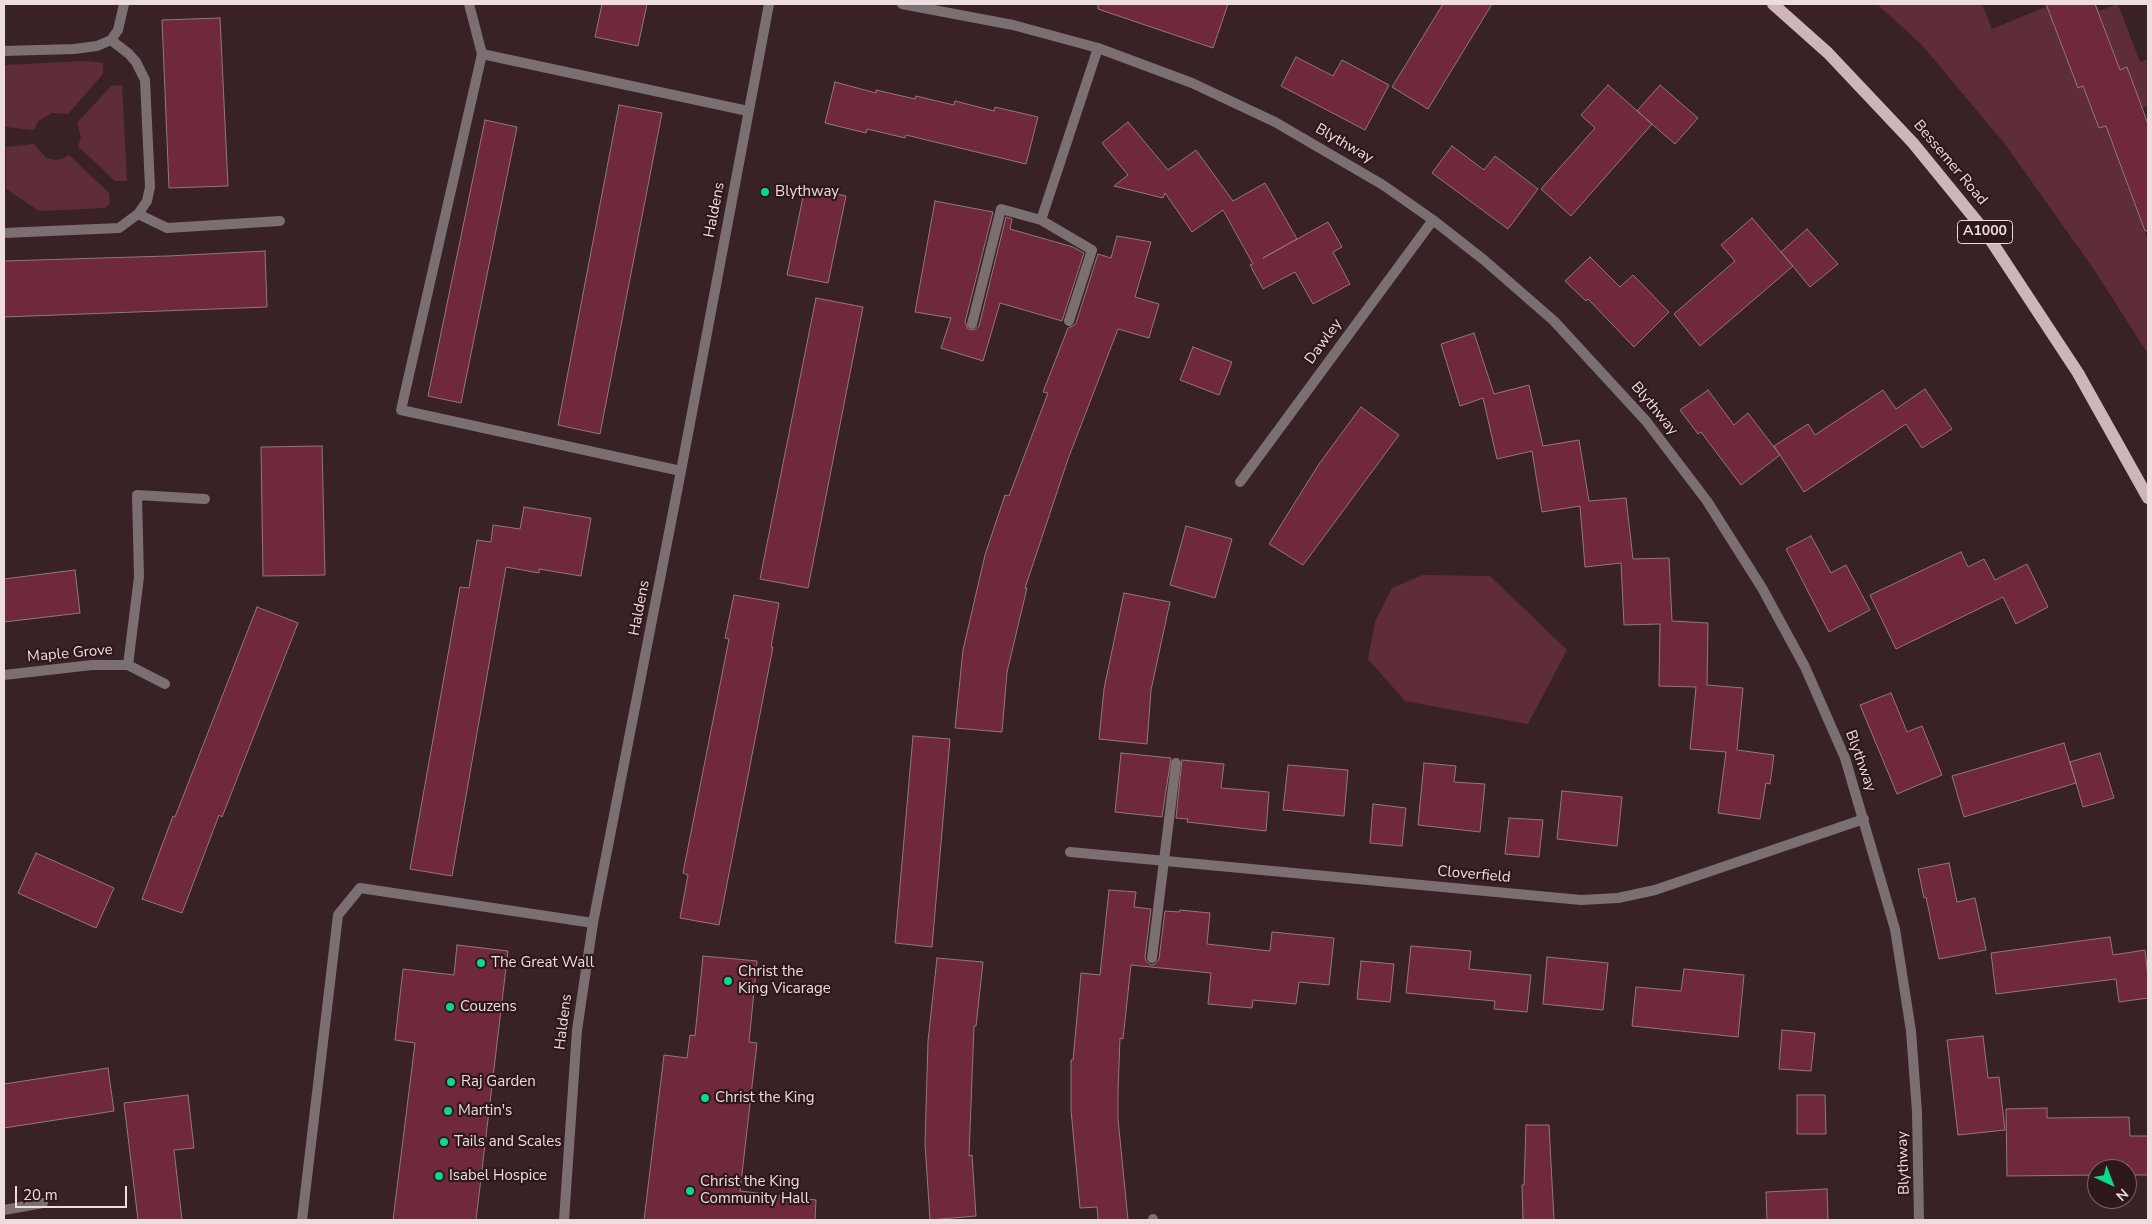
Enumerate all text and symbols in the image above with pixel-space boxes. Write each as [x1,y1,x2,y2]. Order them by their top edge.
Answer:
street label: Bessemer Road [1909,117,1991,209]
street label: Blythway [1312,120,1376,168]
street label: Haldens [701,181,729,239]
place label: Blythway [775,183,839,201]
marker: Blythway [759,186,771,198]
road number: A1000 [1958,220,2012,243]
street label: Dawley [1302,316,1346,368]
street label: Blythway [1627,379,1681,439]
street label: Haldens [626,579,654,637]
street label: Maple Grove [27,641,113,667]
street label: Blythway [1841,728,1879,794]
street label: Cloverfield [1437,863,1511,887]
place label: The Great Wall [491,954,594,972]
marker: The Great Wall [475,957,487,969]
place label: Christ the King Vicarage [738,963,831,998]
marker: Christ the King Vicarage [722,975,734,987]
street label: Haldens [552,993,576,1051]
place label: Couzens [460,998,517,1016]
marker: Couzens [444,1001,456,1013]
place label: Raj Garden [461,1073,536,1091]
marker: Raj Garden [445,1076,457,1088]
place label: Christ the King [715,1089,814,1107]
marker: Christ the King [699,1092,711,1104]
place label: Martin's [458,1102,512,1120]
marker: Martin's [442,1105,454,1117]
street label: Blythway [1894,1131,1914,1195]
place label: Tails and Scales [454,1133,561,1151]
marker: Tails and Scales [438,1136,450,1148]
north arrow [2087,1159,2137,1209]
place label: Isabel Hospice [449,1167,547,1185]
marker: Isabel Hospice [433,1170,445,1182]
place label: Christ the King Community Hall [700,1173,809,1208]
scale bar [18,1176,130,1208]
text: N [2112,1184,2132,1205]
text: 20 m [23,1185,58,1205]
marker: Christ the King Community Hall [684,1185,696,1197]

